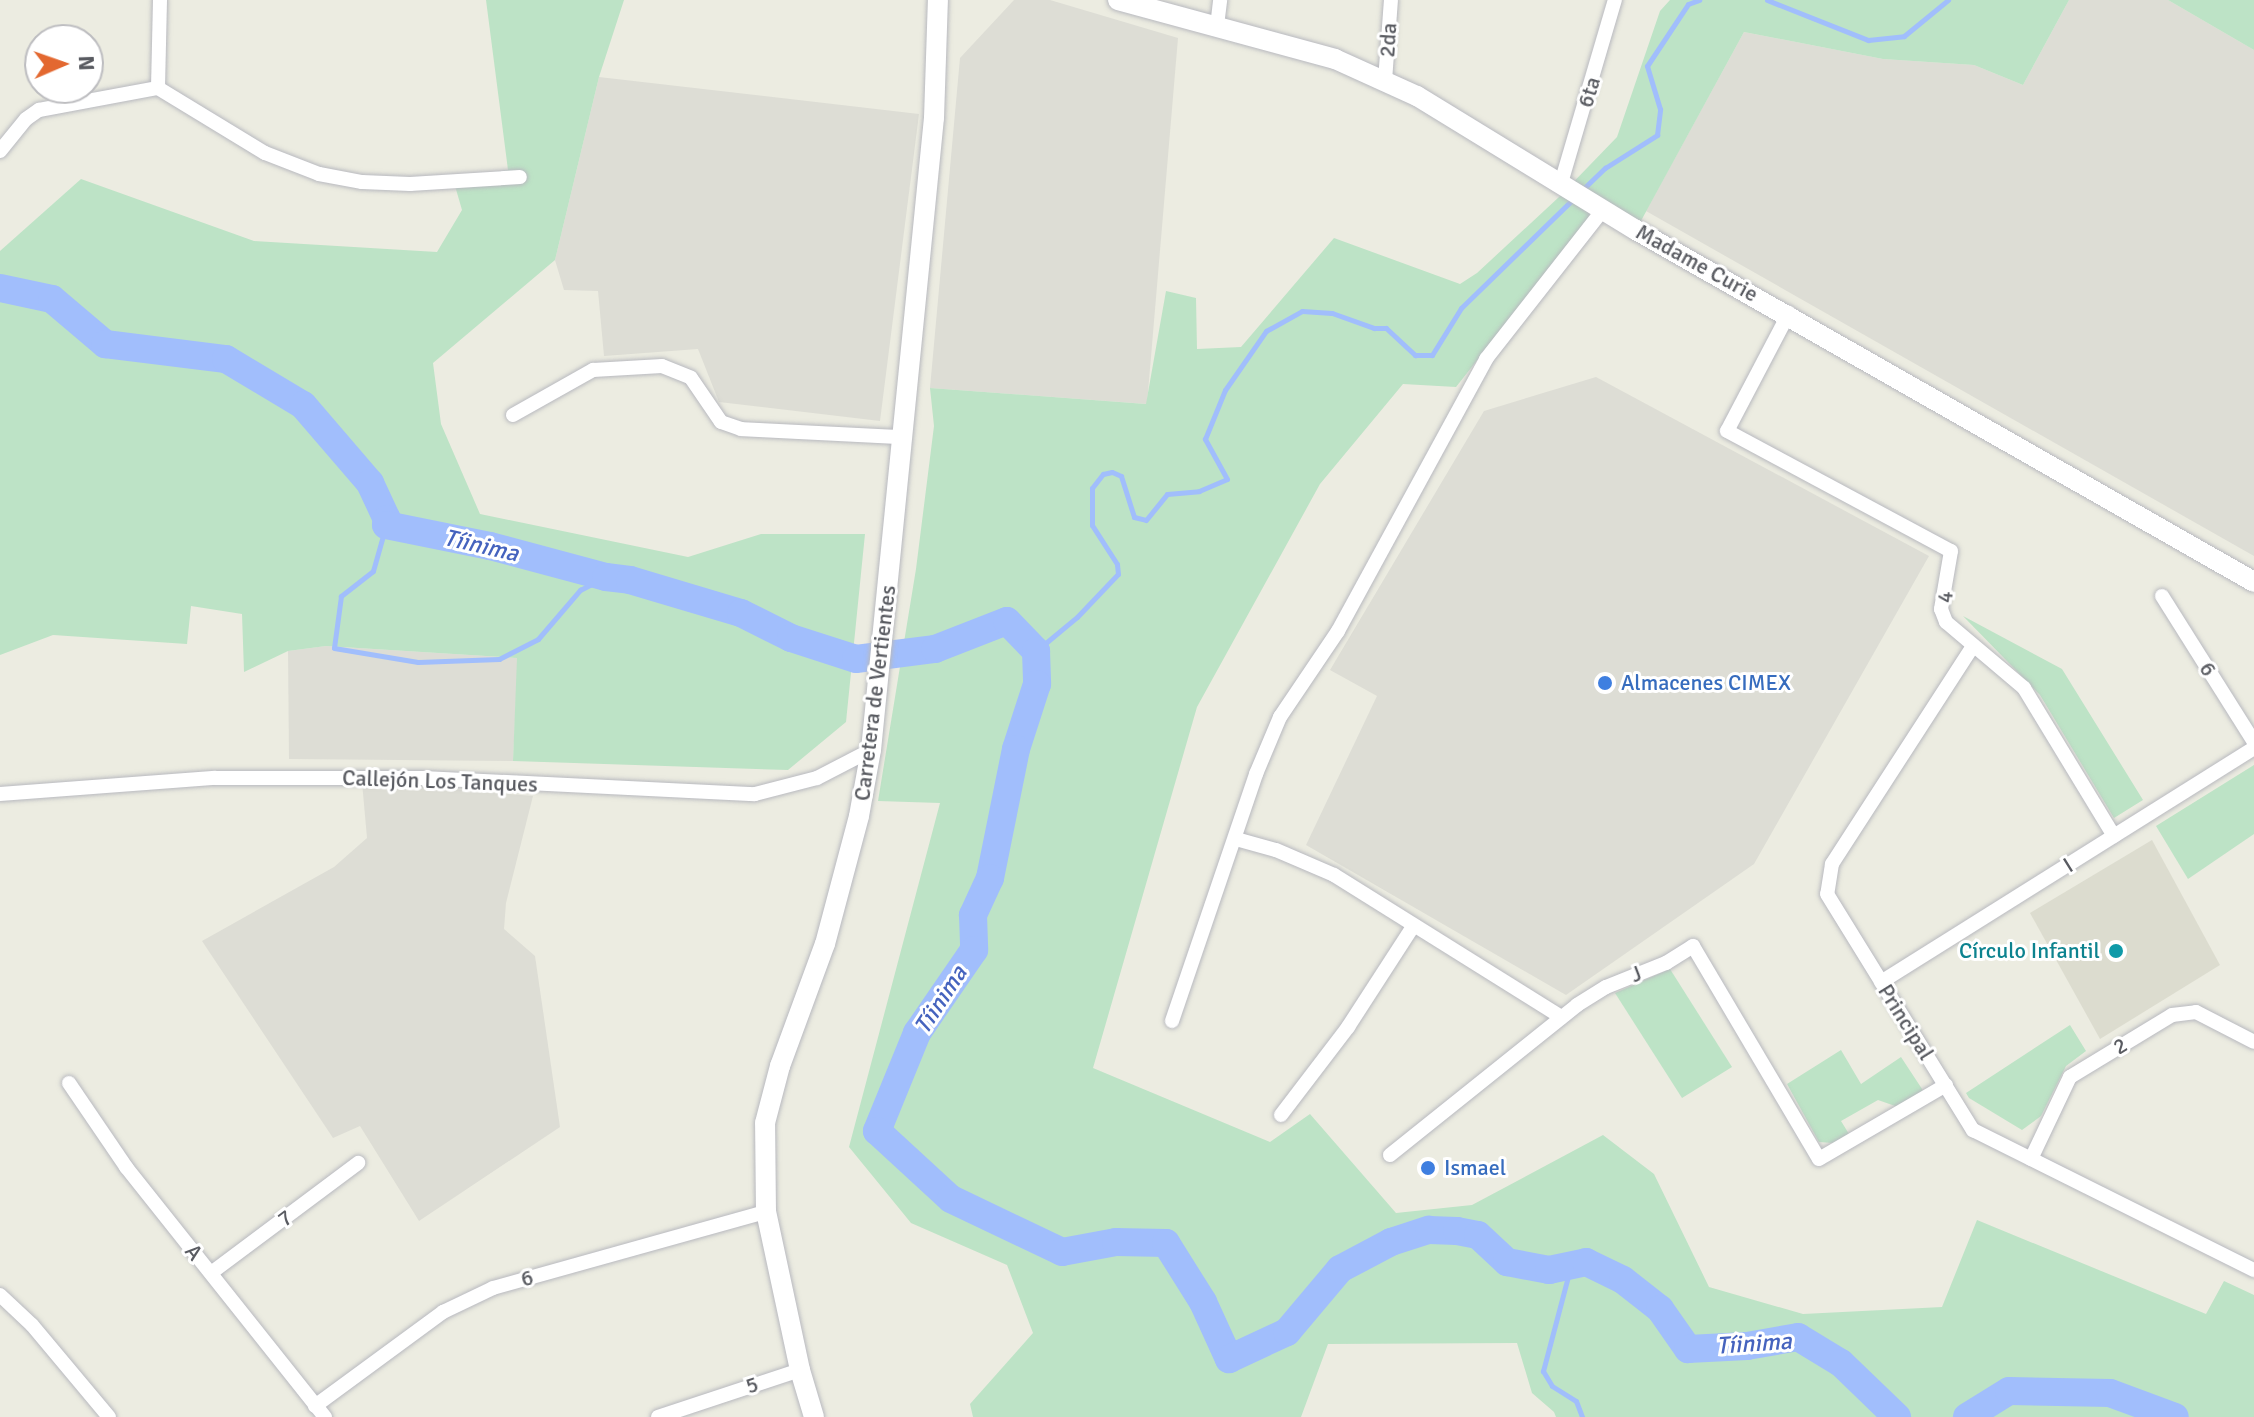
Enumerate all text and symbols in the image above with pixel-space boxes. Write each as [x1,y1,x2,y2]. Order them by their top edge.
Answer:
street label: 2da [1374,22,1402,58]
north arrow [24,24,104,104]
text: N [73,55,100,71]
street label: 6ta [1572,73,1606,111]
street label: Madame Curie [1631,219,1763,307]
water label: Tíinima [441,523,521,569]
street label: Carretera de Vertientes [849,584,901,802]
street label: 4 [1931,590,1959,604]
street label: 6 [2194,657,2222,681]
place label: Almacenes CIMEX [1621,670,1791,696]
marker: Almacenes CIMEX [1596,674,1614,692]
street label: Callejón Los Tanques [342,764,538,798]
street label: I [2058,852,2078,878]
place label: Círculo Infantil [1959,938,2100,964]
marker: Círculo Infantil [2107,942,2125,960]
water label: Tíinima [908,960,974,1040]
street label: J [1627,960,1645,988]
street label: Principal [1872,979,1940,1065]
street label: 2 [2108,1032,2132,1060]
place label: Ismael [1444,1155,1506,1181]
marker: Ismael [1419,1159,1437,1177]
street label: 7 [272,1204,298,1232]
street label: A [180,1238,208,1266]
street label: 6 [518,1264,536,1292]
water label: Tíinima [1715,1327,1793,1361]
street label: 5 [742,1371,762,1399]

